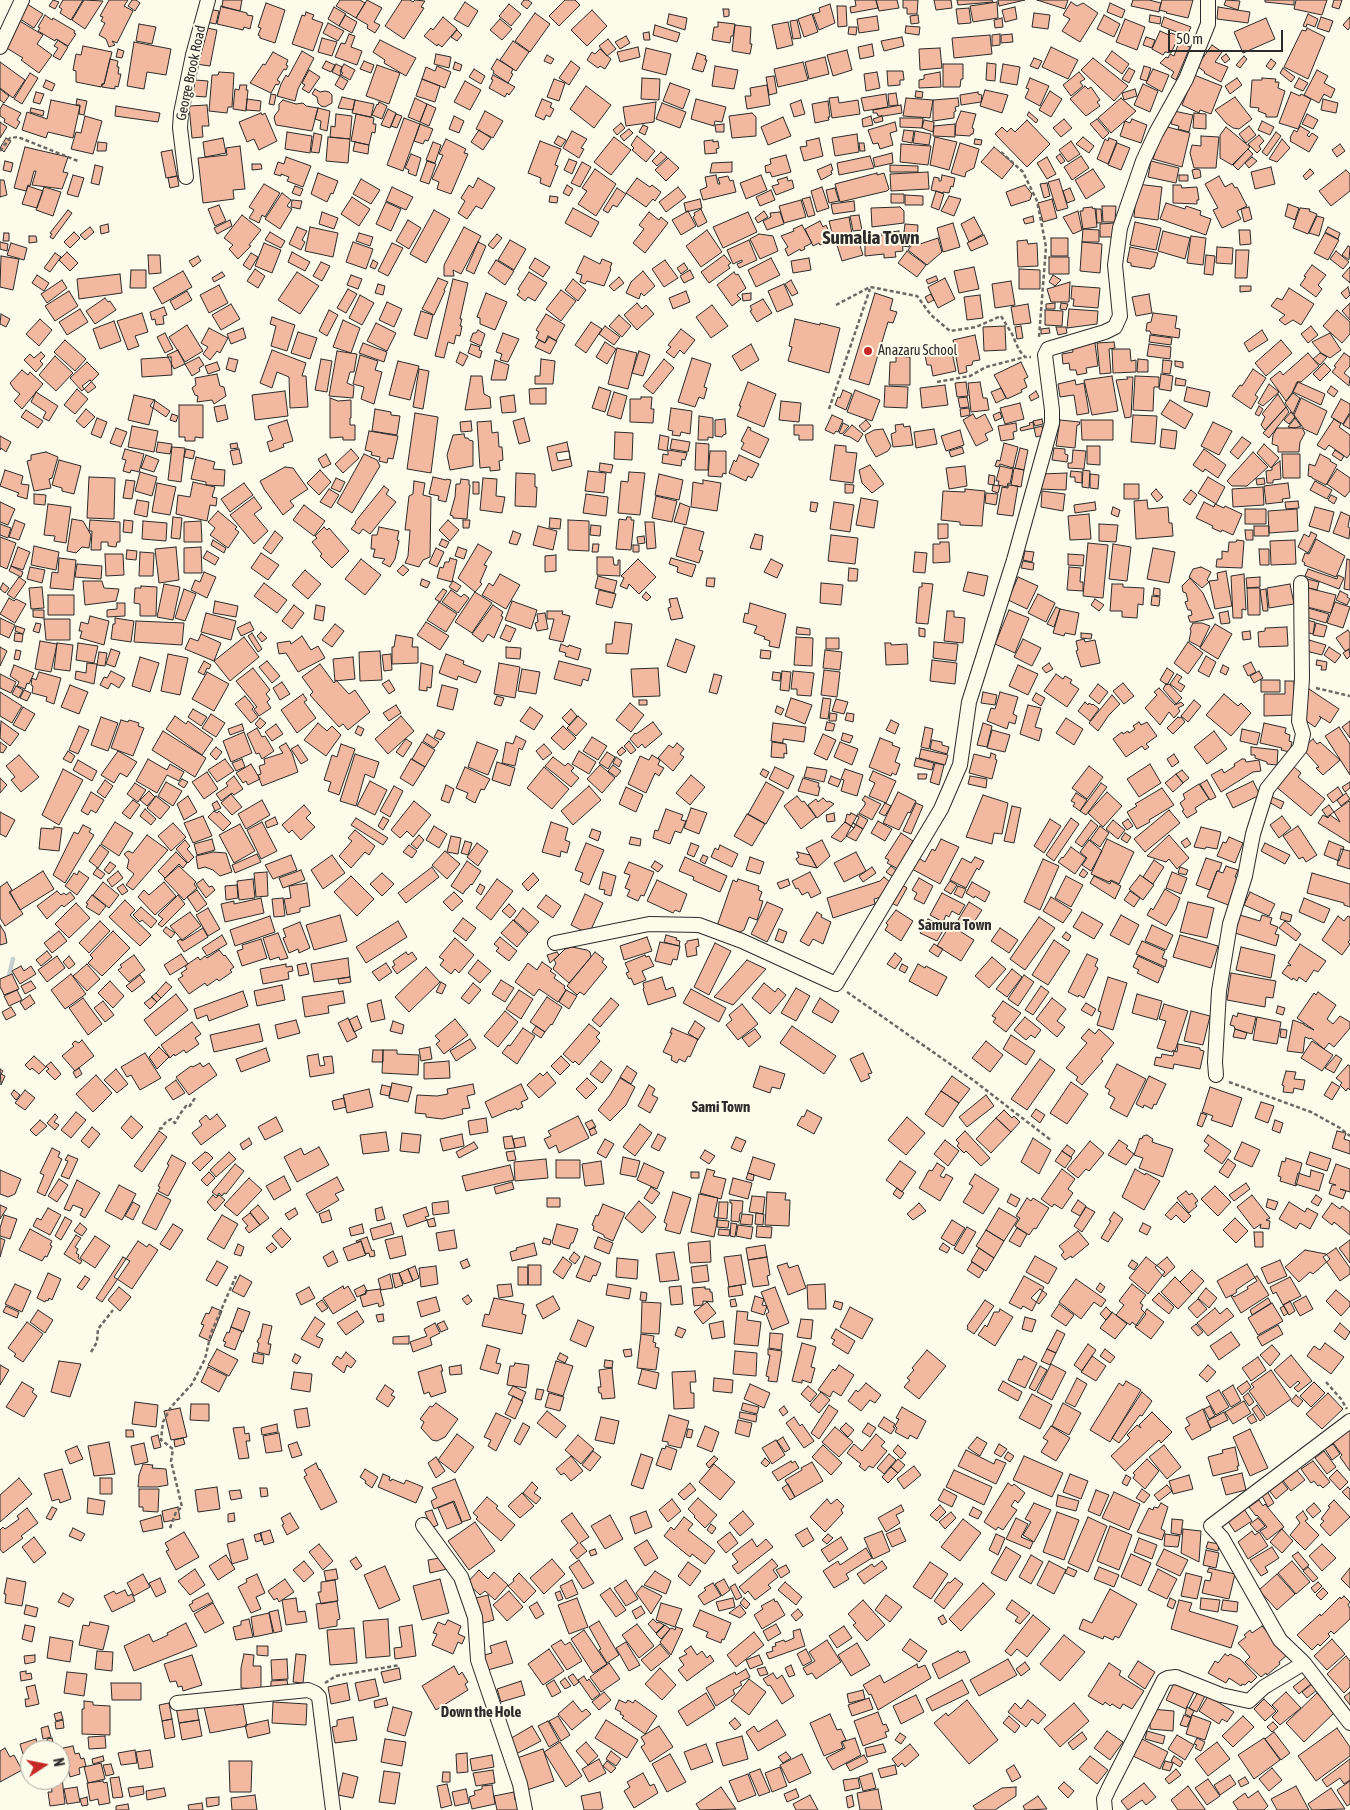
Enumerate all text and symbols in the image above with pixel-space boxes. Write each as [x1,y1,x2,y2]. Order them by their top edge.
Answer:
scale bar [1170,20,1285,52]
street label: George Brook Road [173,24,209,122]
text: 50 m [1176,30,1203,47]
district label: Sumalia Town [822,227,920,249]
place label: Anazaru School [878,343,957,359]
marker: Anazaru School [862,345,874,357]
district label: Samura Town [918,916,992,934]
district label: Sami Town [692,1098,750,1116]
district label: Down the Hole [441,1703,521,1721]
north arrow [20,1740,70,1790]
text: N [50,1757,67,1768]

